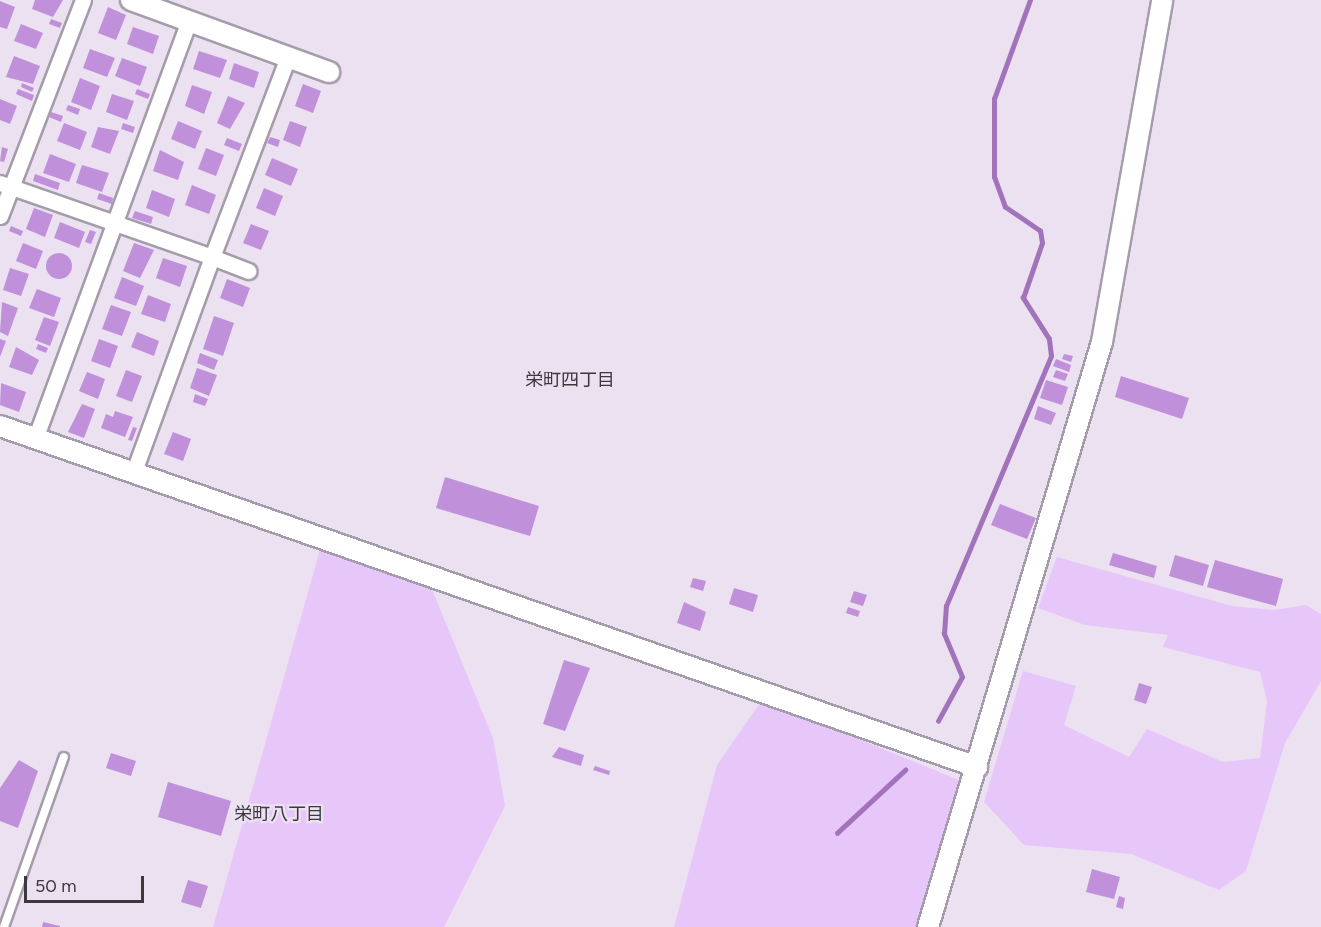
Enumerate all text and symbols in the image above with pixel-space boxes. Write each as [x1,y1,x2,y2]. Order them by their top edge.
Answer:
district label: 栄町四丁目 [525,369,615,391]
district label: 栄町八丁目 [234,803,324,825]
scale bar [27,864,147,902]
text: 50 m [35,875,77,897]

